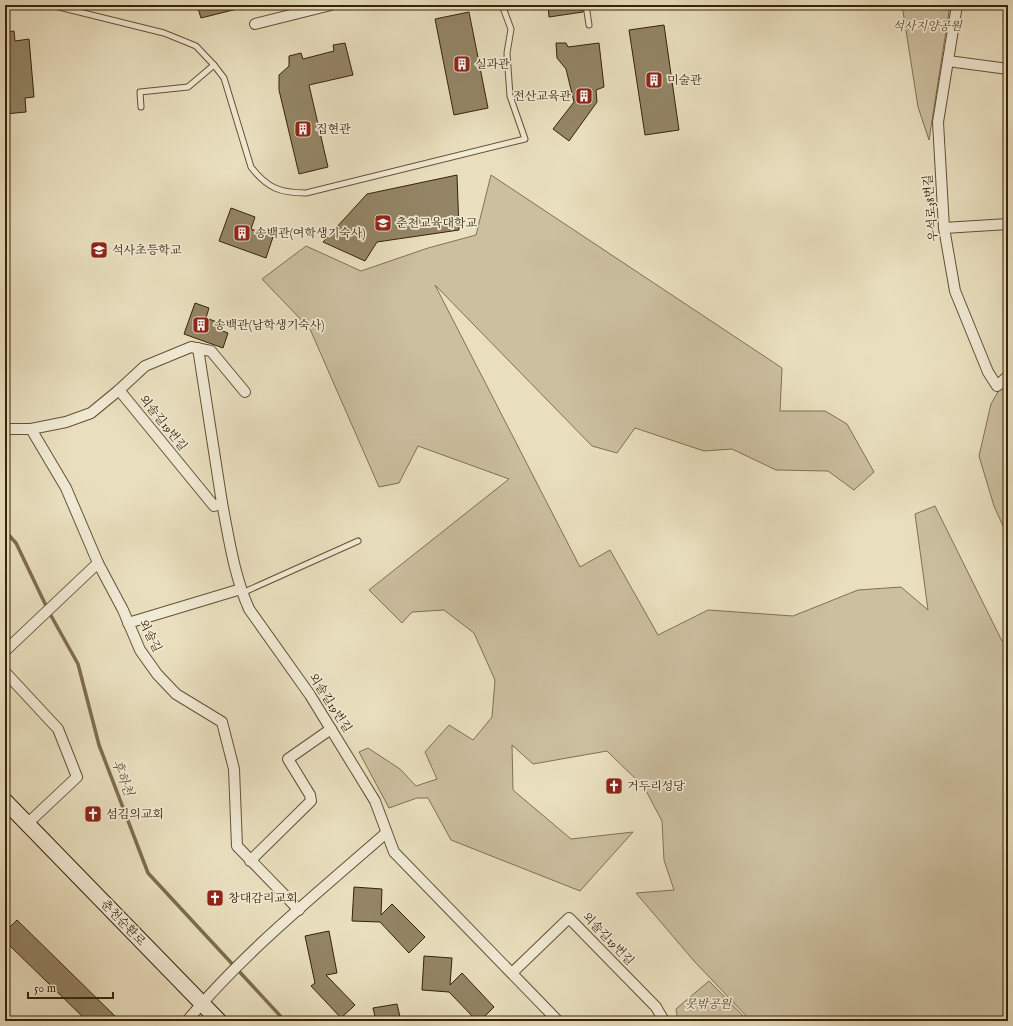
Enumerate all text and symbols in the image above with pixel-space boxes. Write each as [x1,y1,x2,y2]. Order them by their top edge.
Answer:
park label: 석사지양공원 [892,19,963,34]
building icon: 실과관 [452,54,472,74]
place label: 실과관 [475,57,510,72]
building icon: 미술관 [644,70,664,90]
place label: 미술관 [667,73,702,88]
building icon: 전산교육관 [574,86,594,106]
place label: 전산교육관 [513,89,571,104]
building icon: 집현관 [293,119,313,139]
place label: 집현관 [316,122,351,137]
street label: 우석로38번길 [921,174,941,242]
school or university icon: 춘천교육대학교 [373,213,393,233]
place label: 춘천교육대학교 [396,216,478,231]
building icon: 송백관(여학생기숙사) [232,223,252,243]
place label: 송백관(여학생기숙사) [255,226,365,241]
school or university icon: 석사초등학교 [89,240,109,260]
place label: 석사초등학교 [112,243,182,258]
building icon: 송백관(남학생기숙사) [191,315,211,335]
place label: 송백관(남학생기숙사) [214,318,324,333]
street label: 외솔길19번길 [136,392,190,454]
street label: 외솔길 [135,617,165,655]
street label: 외솔길19번길 [305,671,355,735]
water label: 후하천 [107,757,137,800]
church icon: 거두리성당 [604,776,624,796]
place label: 거두리성당 [627,779,685,794]
church icon: 섬김의교회 [83,804,103,824]
place label: 섬김의교회 [106,807,164,822]
church icon: 창대감리교회 [205,888,225,908]
place label: 창대감리교회 [228,891,298,906]
street label: 춘천순환로 [97,897,149,949]
street label: 외솔길19번길 [579,909,637,969]
scale bar [28,974,113,1000]
text: 50 m [34,981,56,996]
park label: 못밖공원 [685,997,733,1012]

